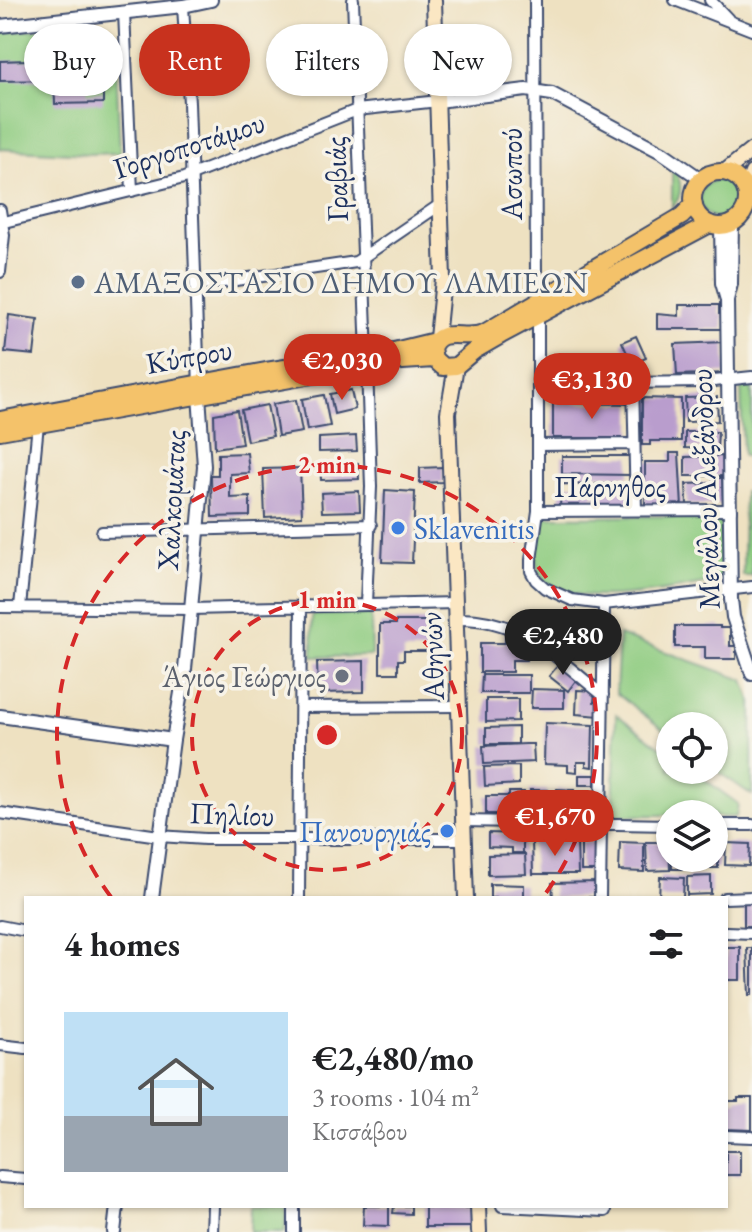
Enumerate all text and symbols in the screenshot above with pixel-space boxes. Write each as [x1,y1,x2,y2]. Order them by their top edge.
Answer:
chip: Buy [24,24,123,96]
chip: Rent [139,24,250,96]
chip: Filters [266,24,388,96]
chip: New [404,24,512,96]
street label: Γοργοποτάμου [108,102,270,188]
street label: Ασωπού [492,128,531,221]
street label: Γραβιάς [315,136,357,222]
place label: ΑΜΑΞΟΣΤΑΣΙΟ ΔΗΜΟΥ ΛΑΜΙΕΩΝ [93,263,588,302]
marker: ΑΜΑΞΟΣΤΑΣΙΟ ΔΗΜΟΥ ΛΑΜΙΕΩΝ [69,273,87,291]
street label: Κύπρου [143,329,235,383]
pin: €2,030 [277,334,407,402]
text: €2,030 [302,343,382,377]
pin: €3,130 [527,353,657,421]
text: €3,130 [552,362,632,396]
street label: Μεγάλου Αλεξάνδρου [681,368,729,610]
street label: Χαλκομάτας [148,429,194,572]
text: 2 min [298,449,357,480]
street label: Πάρνηθος [554,467,666,506]
place label: Sklavenitis [414,509,534,548]
marker: Sklavenitis [389,519,407,537]
text: 1 min [298,584,357,615]
pin: €2,480 [498,609,628,677]
street label: Αθηνών [411,611,453,702]
text: €2,480 [523,618,603,652]
place label: Άγιος Γεώργιος [161,657,326,696]
marker: Άγιος Γεώργιος [333,667,351,685]
map controls [656,712,728,872]
button: locate [656,712,728,784]
centre of rings [313,721,341,749]
pin: €1,670 [490,790,620,858]
street label: Πηλίου [189,793,275,835]
text: €1,670 [515,799,595,833]
button: layers [656,800,728,872]
place label: Πανουργιάς [299,812,431,851]
marker: Πανουργιάς [438,822,456,840]
text: 4 homes [64,922,180,966]
icon: filters [644,922,688,966]
text: €2,480/mo [312,1036,474,1080]
icon: home [128,1044,224,1140]
text: 3 rooms · 104 m² [312,1080,479,1114]
text: Κισσάβου [312,1114,407,1148]

